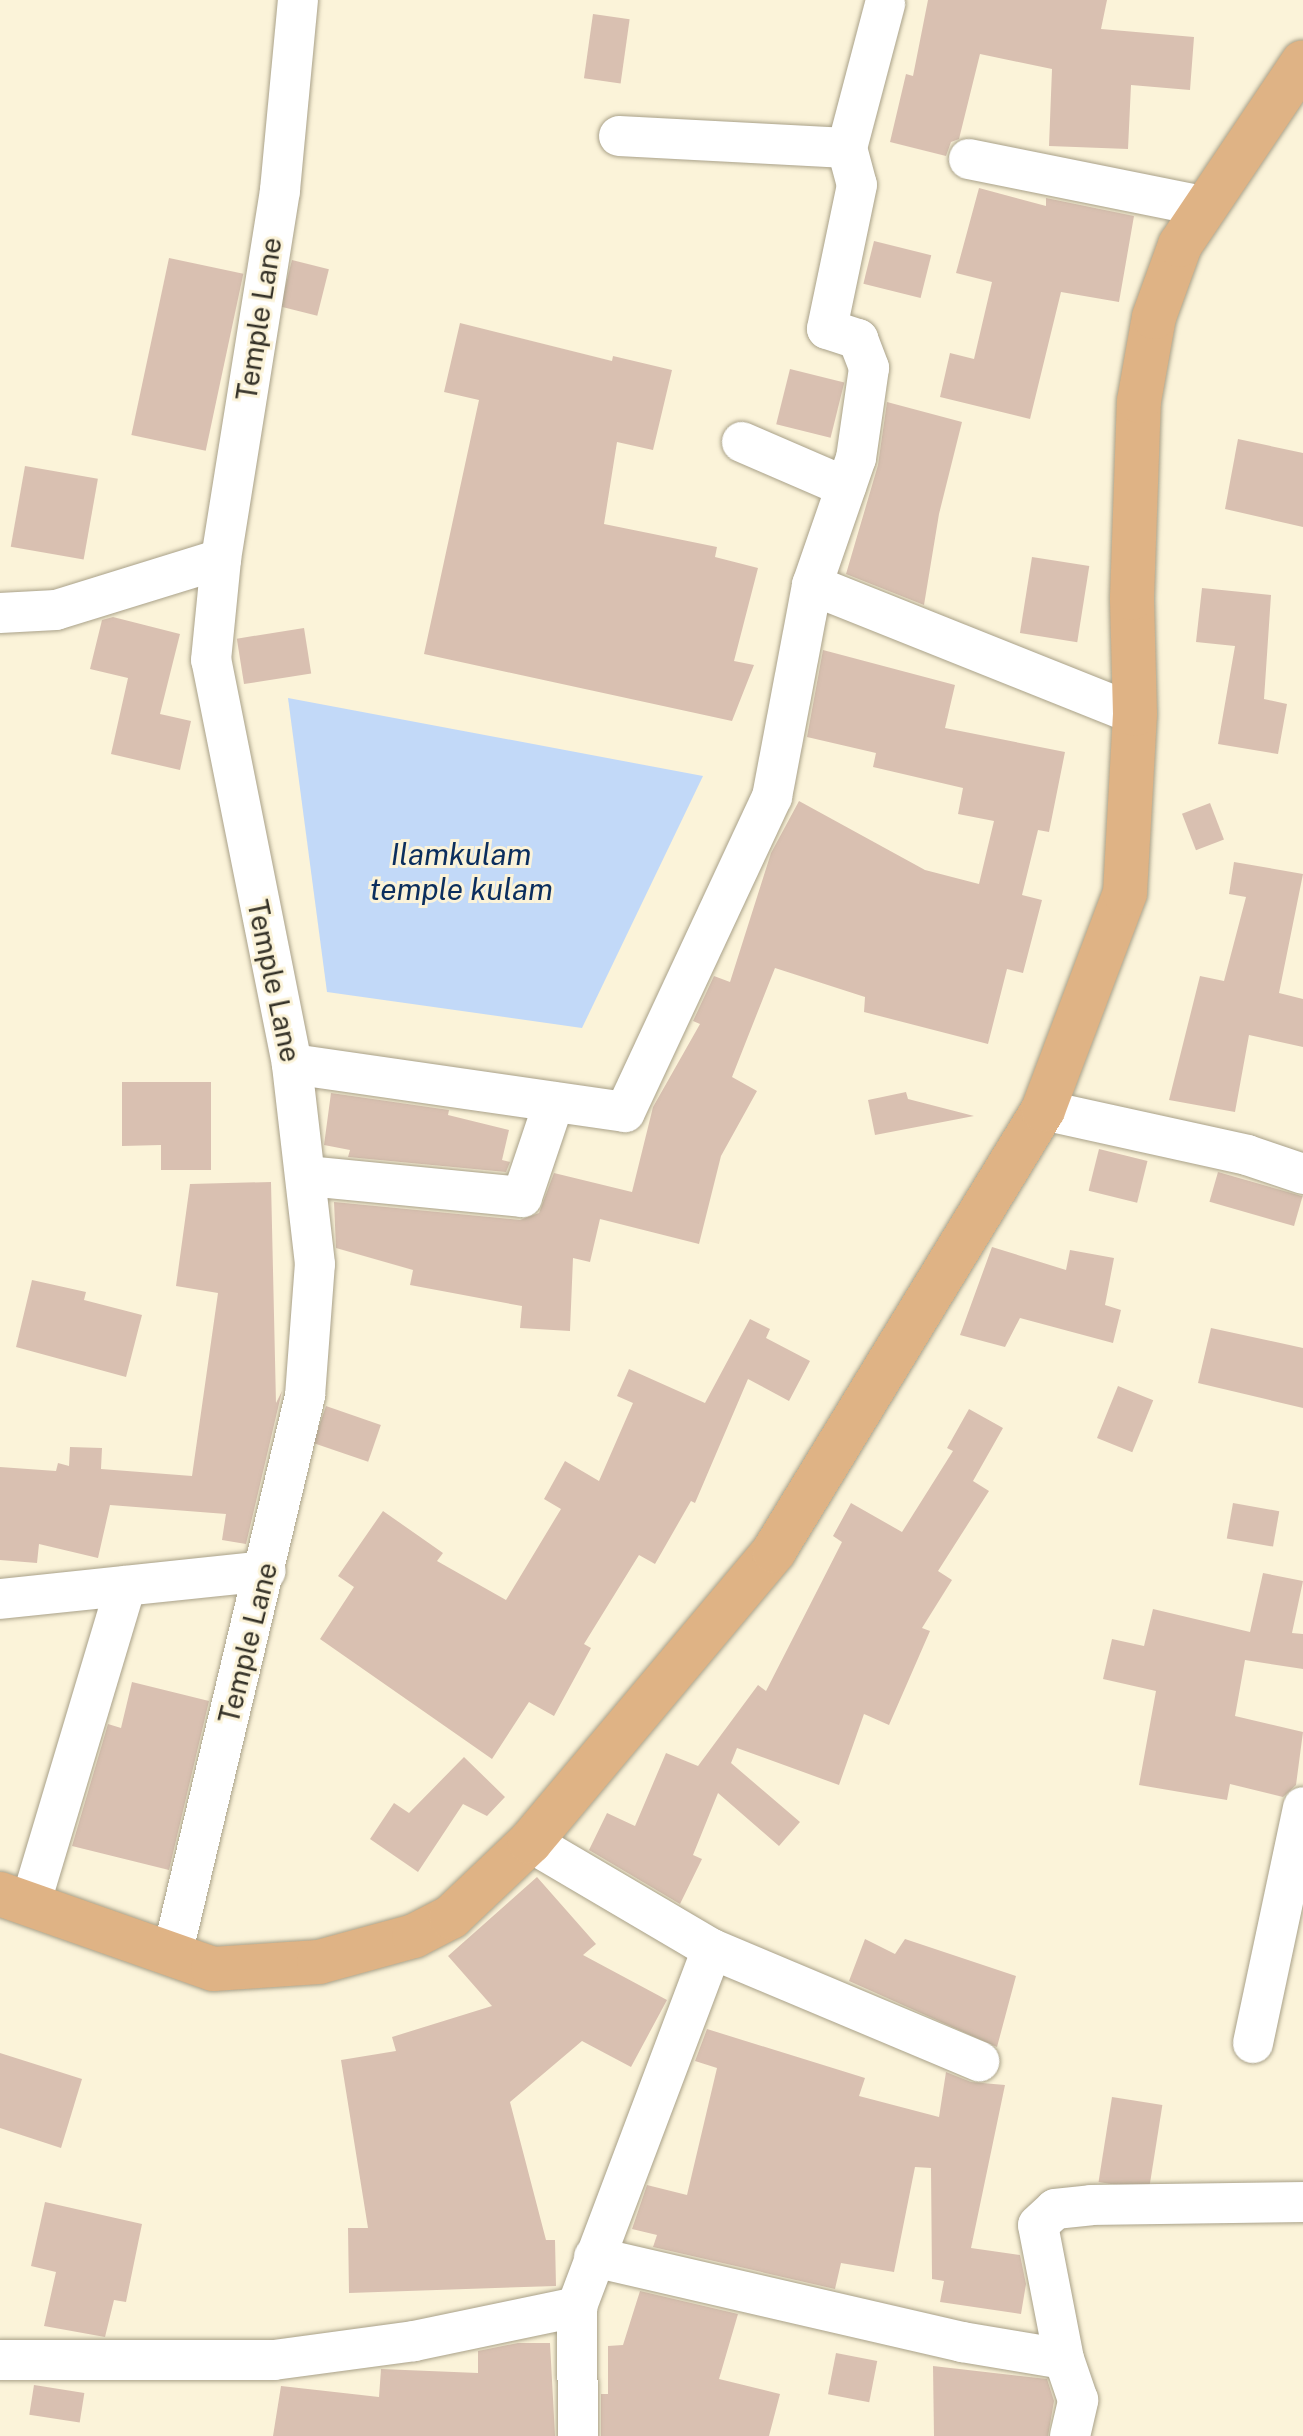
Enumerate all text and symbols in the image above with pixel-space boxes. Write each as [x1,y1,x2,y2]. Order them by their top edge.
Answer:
street label: Temple Lane [229,235,289,403]
water label: Ilamkulam temple kulam [369,836,553,906]
street label: Temple Lane [240,897,308,1065]
street label: Temple Lane [212,1559,284,1727]

